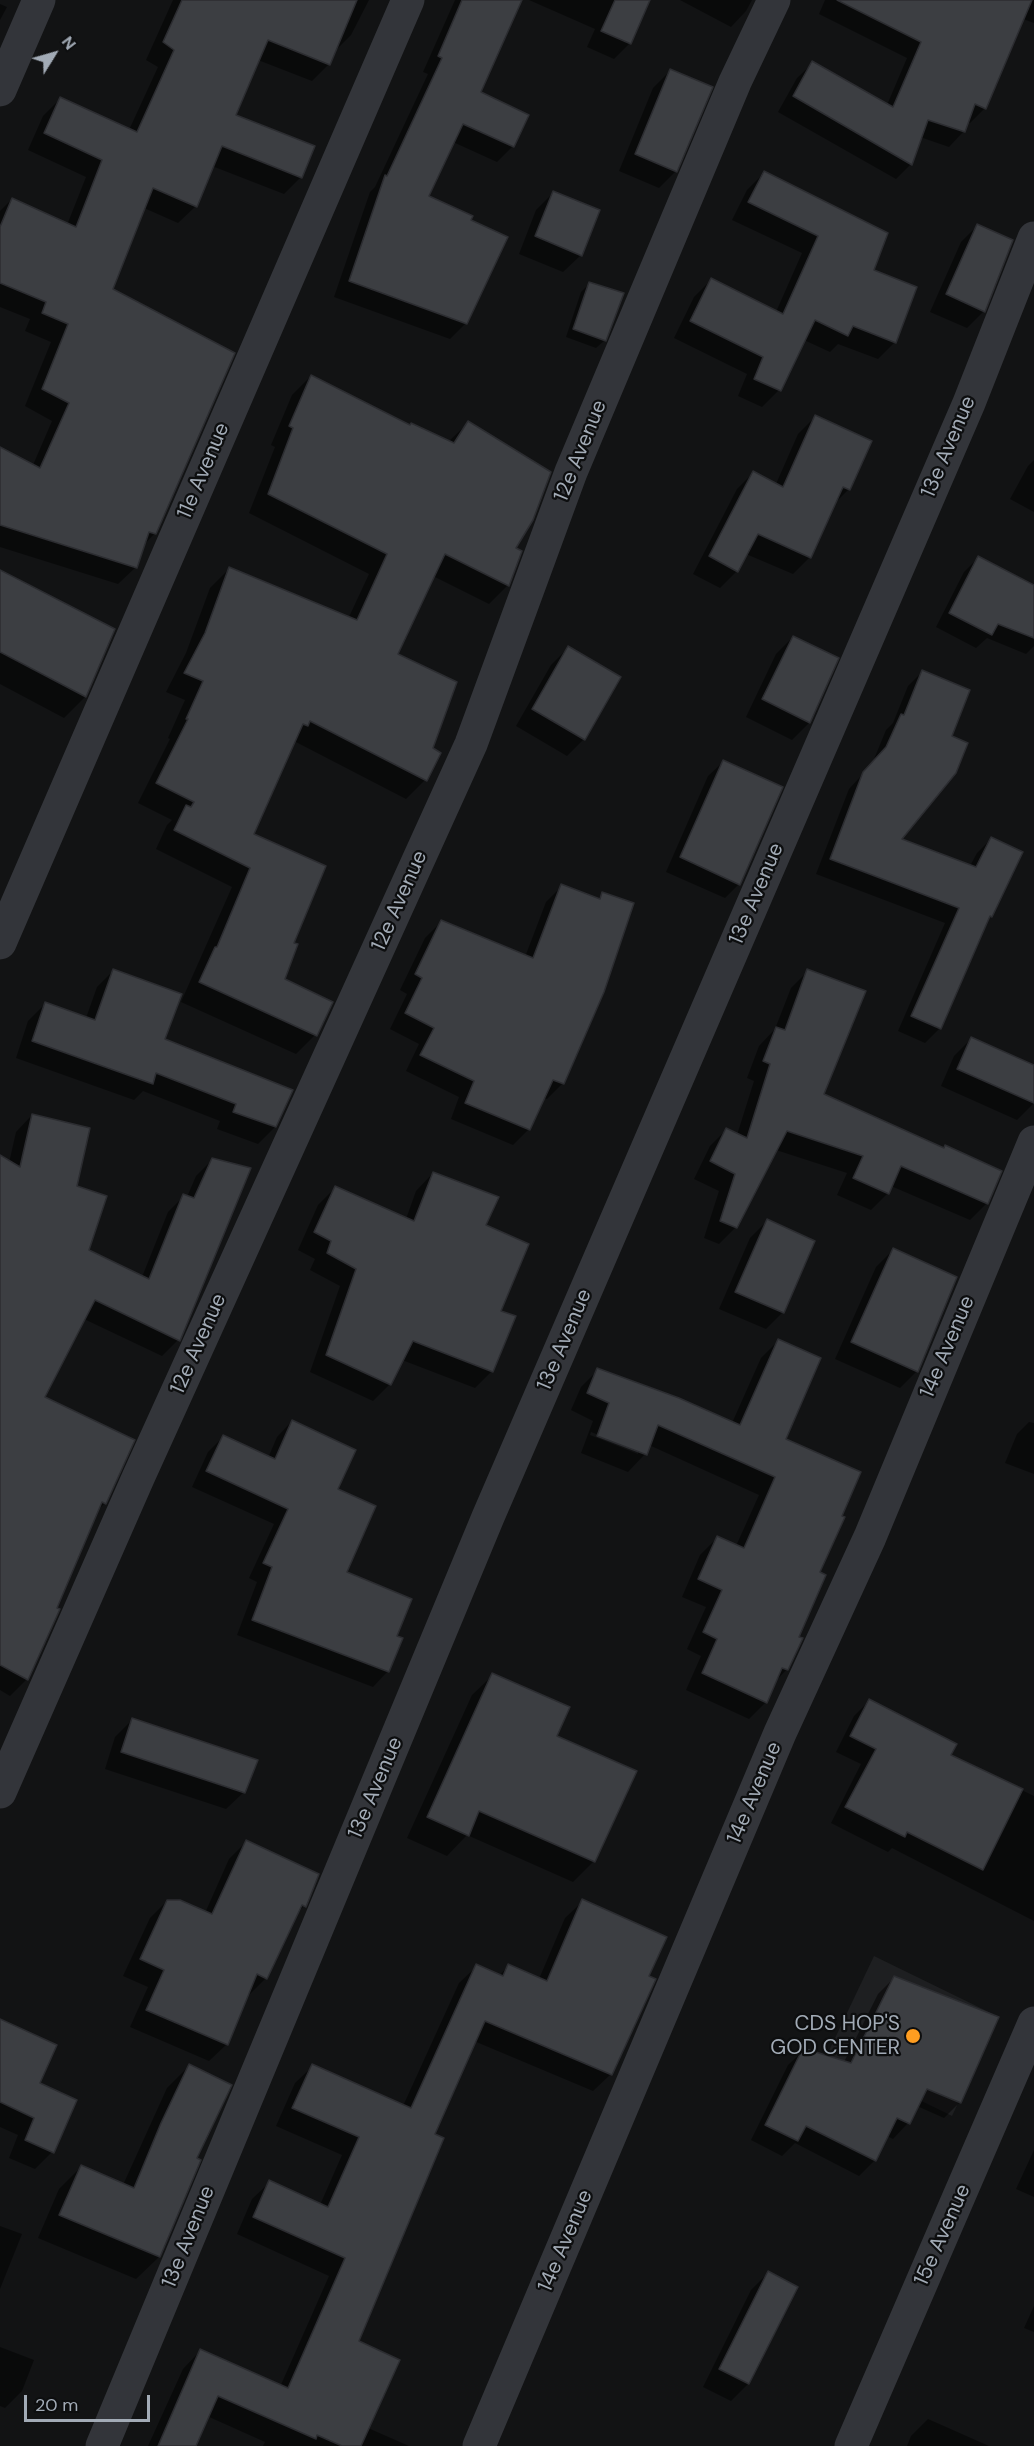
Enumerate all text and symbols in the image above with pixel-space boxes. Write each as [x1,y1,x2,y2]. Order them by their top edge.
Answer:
north arrow [24,24,84,84]
text: N [57,32,81,54]
street label: 13e Avenue [916,392,982,502]
street label: 12e Avenue [549,397,613,505]
street label: 11e Avenue [172,419,236,523]
street label: 13e Avenue [724,839,790,949]
street label: 12e Avenue [367,847,433,955]
street label: 13e Avenue [532,1285,598,1395]
street label: 12e Avenue [166,1290,232,1398]
street label: 14e Avenue [915,1292,981,1402]
street label: 13e Avenue [343,1733,409,1843]
street label: 14e Avenue [722,1738,788,1848]
place label: CDS HOP'S GOD CENTER [770,2011,900,2061]
marker: CDS HOP'S GOD CENTER [904,2027,922,2045]
street label: 15e Avenue [909,2180,977,2290]
street label: 13e Avenue [157,2182,221,2292]
street label: 14e Avenue [533,2186,599,2296]
scale bar [27,2383,153,2421]
text: 20 m [35,2393,78,2417]

